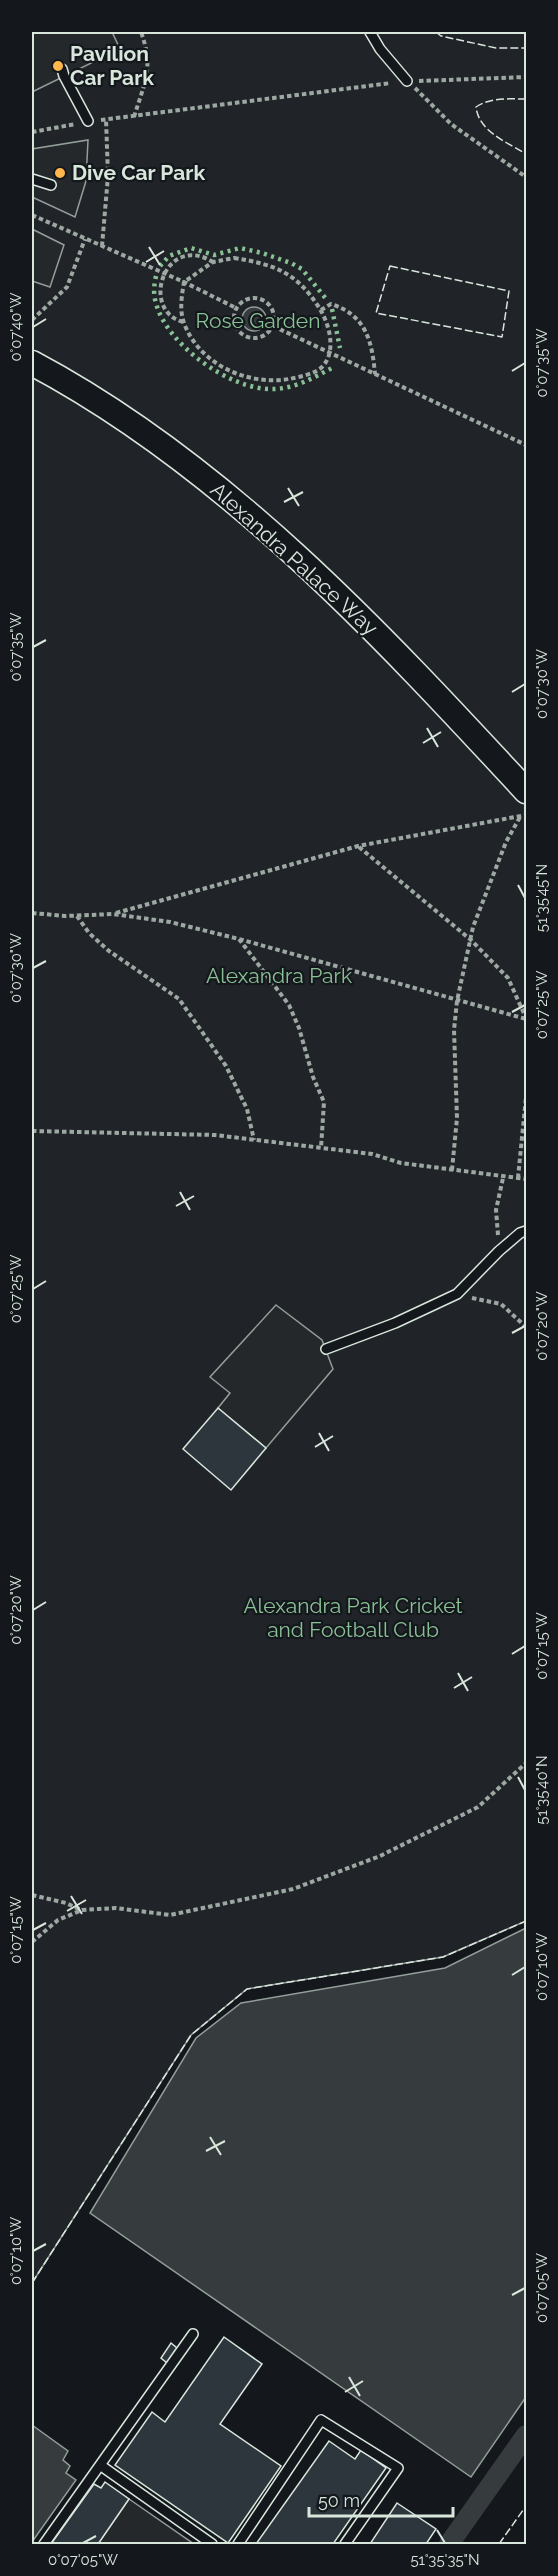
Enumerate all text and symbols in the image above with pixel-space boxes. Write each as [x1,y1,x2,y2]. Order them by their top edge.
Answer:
place label: Pavilion Car Park [70,41,154,90]
marker: Pavilion Car Park [51,59,65,73]
place label: Dive Car Park [72,160,205,185]
marker: Dive Car Park [53,166,67,180]
text: 0°07'40"W [7,292,25,361]
park label: Rose Garden [196,308,320,333]
text: 0°07'35"W [533,328,551,397]
street label: Alexandra Palace Way [206,477,383,640]
text: 0°07'35"W [7,612,25,681]
text: 0°07'30"W [533,649,551,719]
text: 51°35'45"N [533,864,551,932]
text: 0°07'30"W [7,933,25,1003]
park label: Alexandra Park [206,963,352,988]
text: 0°07'25"W [533,970,551,1039]
text: 0°07'25"W [7,1254,25,1323]
text: 0°07'20"W [533,1291,551,1361]
text: 0°07'20"W [7,1575,25,1645]
park label: Alexandra Park Cricket and Football Club [243,1593,463,1642]
text: 0°07'15"W [533,1612,551,1680]
text: 51°35'40"N [533,1755,551,1825]
text: 0°07'15"W [7,1896,25,1964]
text: 0°07'10"W [533,1933,551,2001]
text: 0°07'10"W [7,2217,25,2285]
text: 0°07'05"W [533,2253,551,2323]
scale bar [309,2480,453,2518]
text: 50 m [318,2490,360,2511]
text: 0°07'05"W [48,2551,118,2569]
text: 51°35'35"N [410,2551,480,2569]

